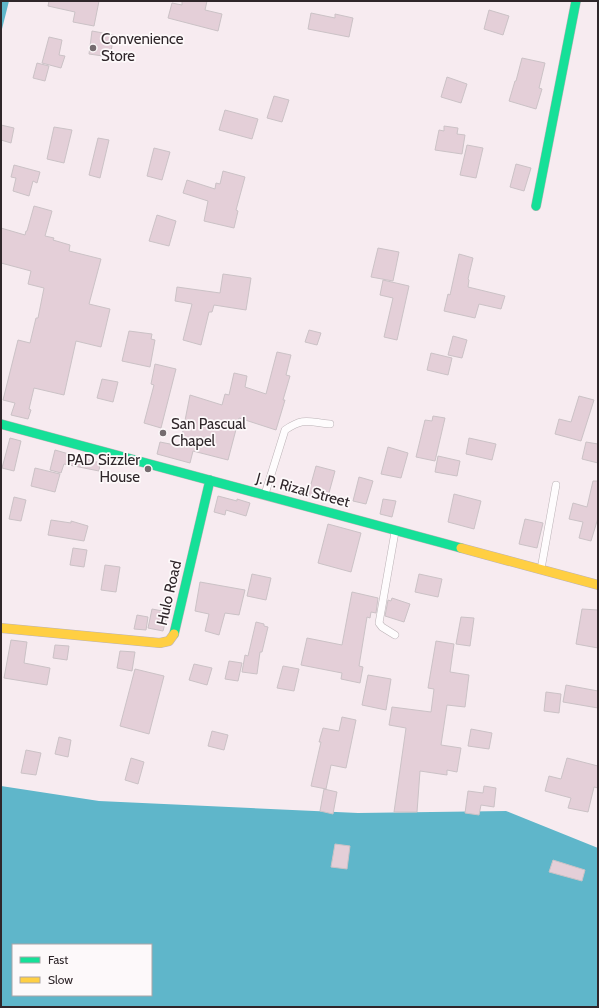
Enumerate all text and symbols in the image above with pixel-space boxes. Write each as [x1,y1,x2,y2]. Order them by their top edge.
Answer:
place label: Convenience Store [101,30,184,65]
marker: Convenience Store [88,43,98,53]
place label: San Pascual Chapel [171,415,246,450]
marker: San Pascual Chapel [158,428,168,438]
place label: PAD Sizzler House [67,451,140,486]
marker: PAD Sizzler House [143,464,153,474]
street label: J. P. Rizal Street [253,469,352,511]
street label: Hulo Road [153,559,185,627]
legend [12,944,152,996]
text: Fast [48,952,68,967]
text: Slow [48,972,73,987]

